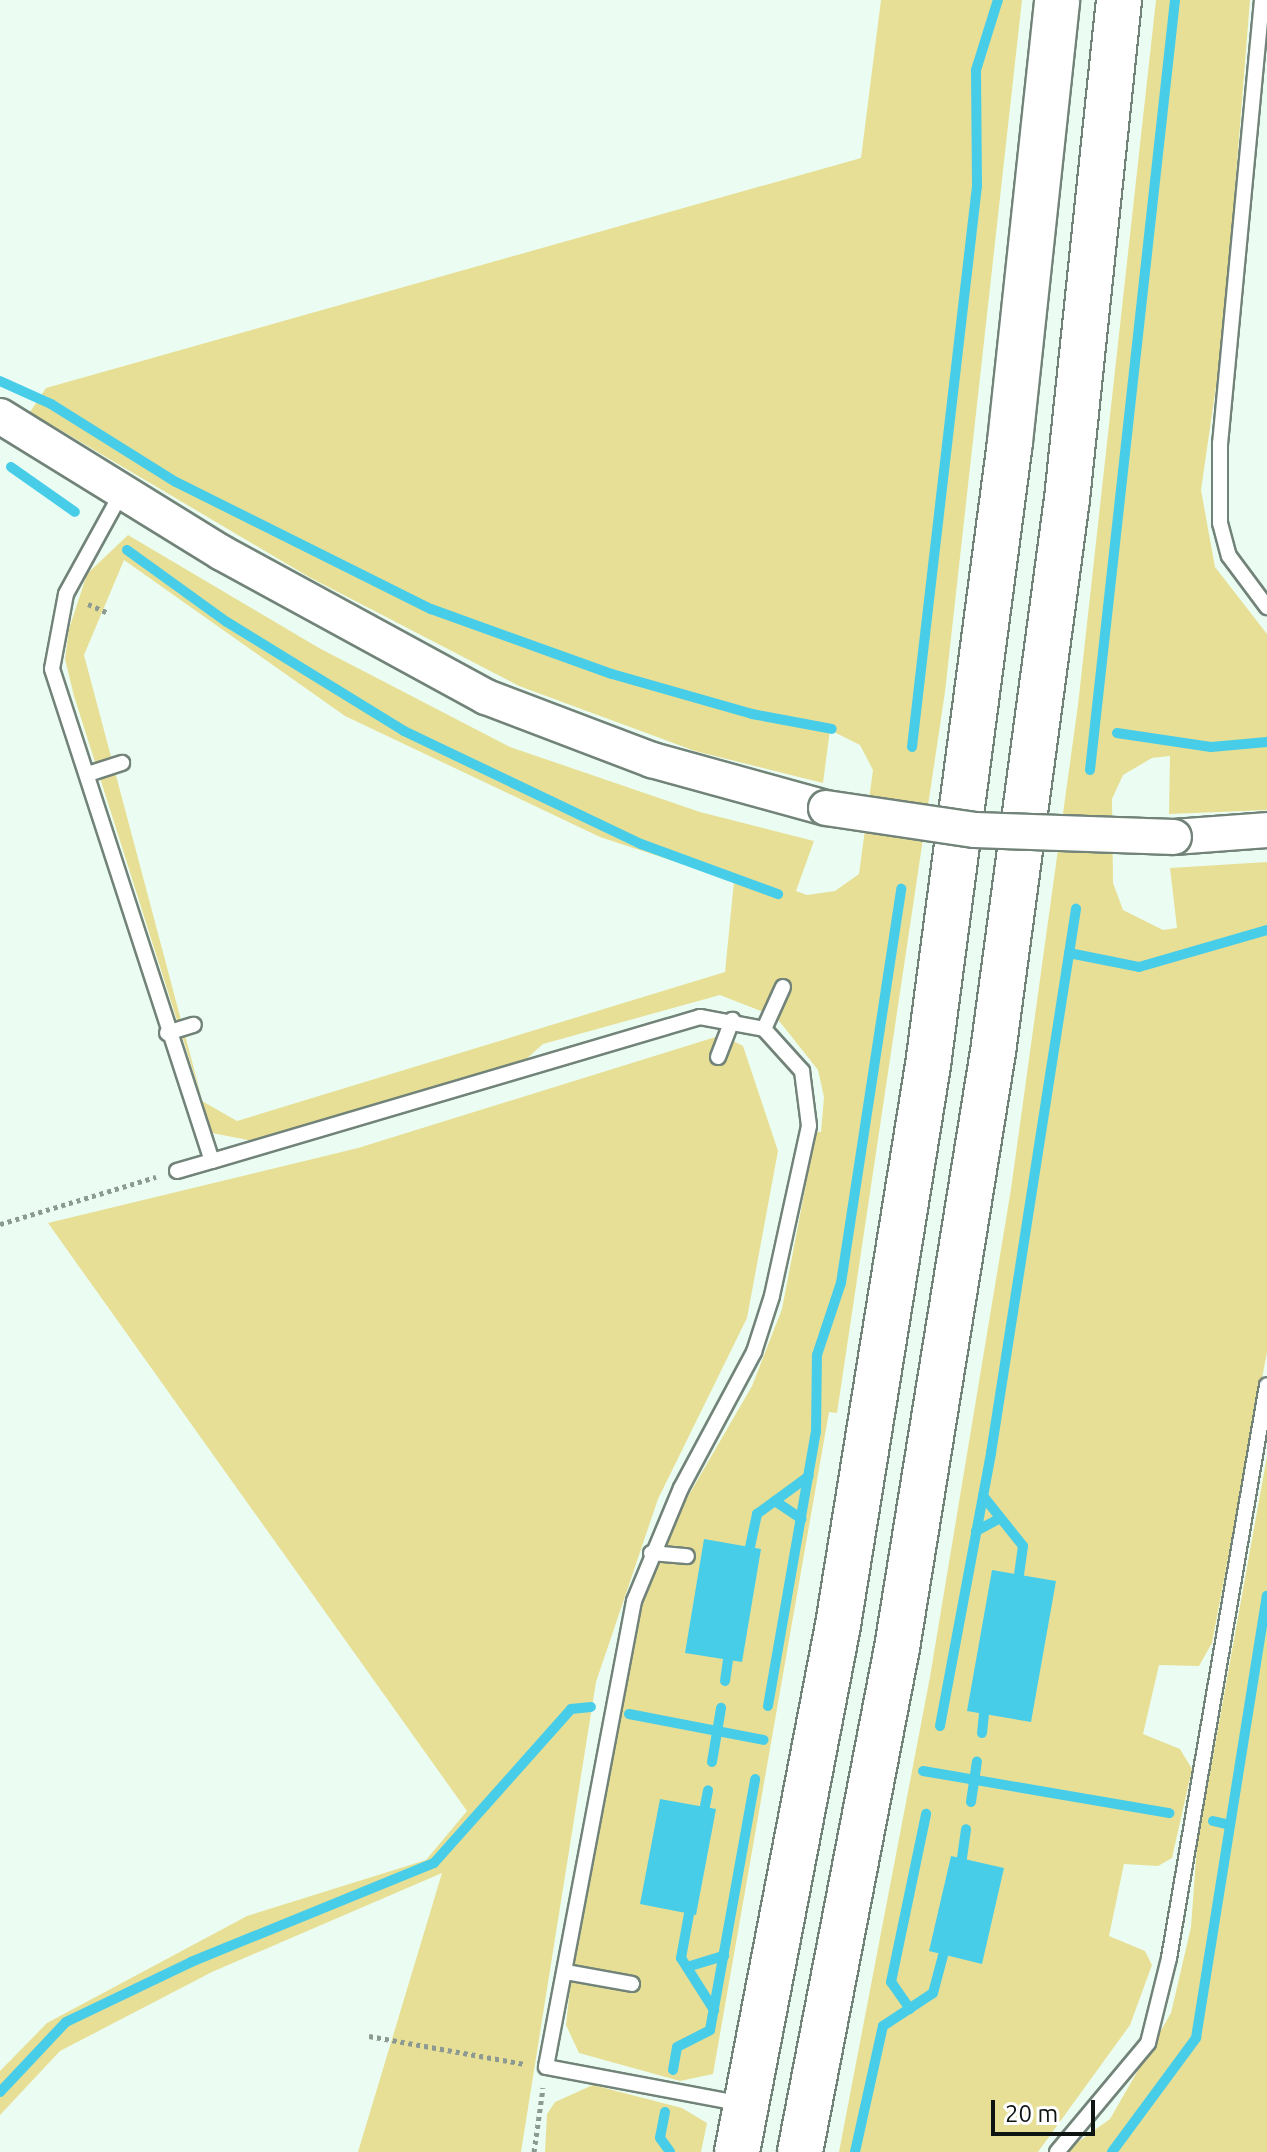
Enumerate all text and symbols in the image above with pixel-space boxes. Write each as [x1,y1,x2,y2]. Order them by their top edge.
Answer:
scale bar [995,2084,1099,2134]
text: 20 m [1005,2100,1058,2127]

